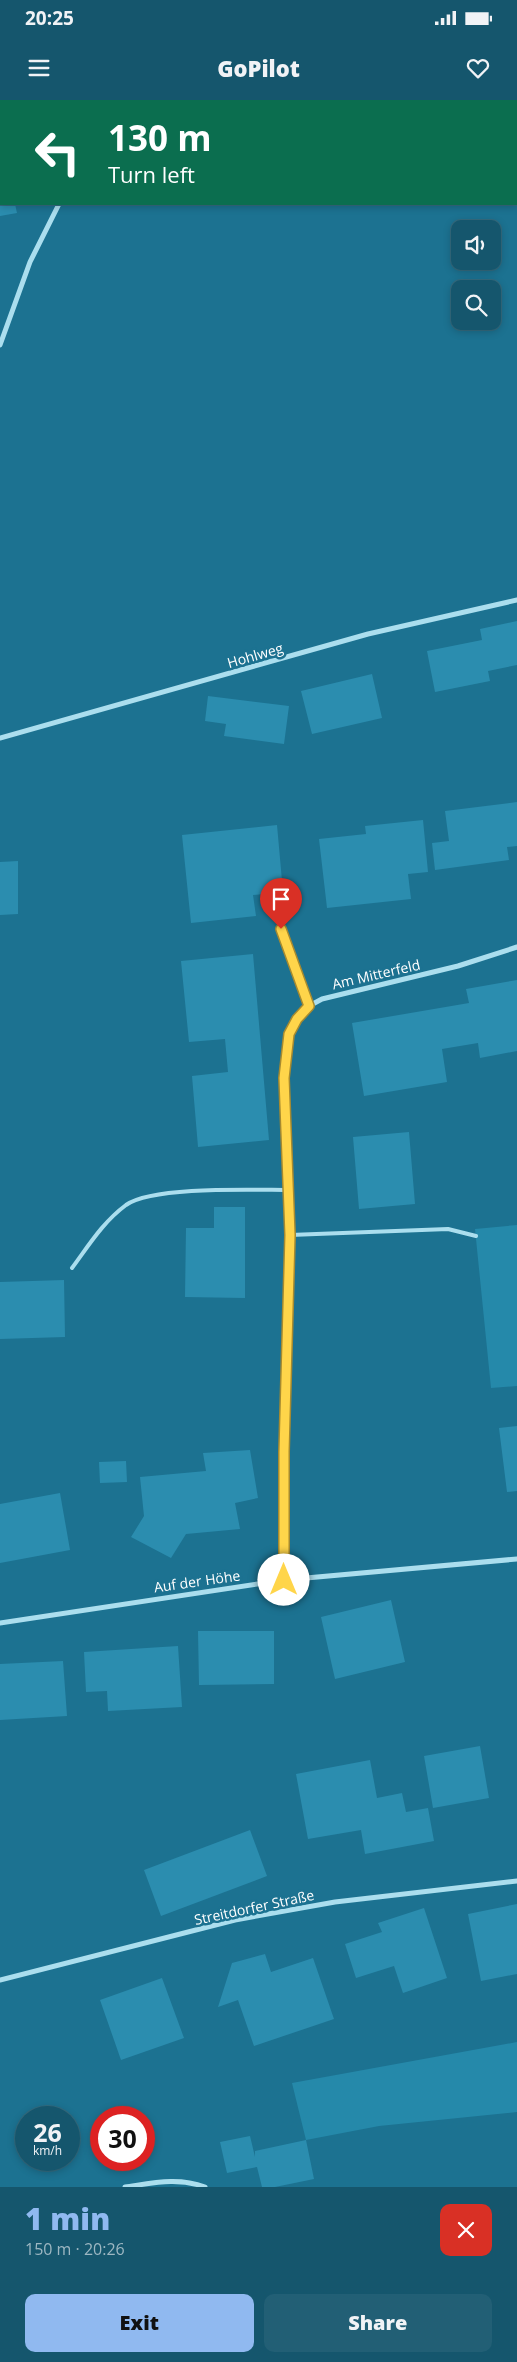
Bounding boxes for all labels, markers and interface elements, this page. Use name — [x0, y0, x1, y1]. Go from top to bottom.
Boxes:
text: 20:25 — [25, 5, 74, 31]
text: GoPilot — [217, 53, 300, 83]
icon: menu — [25, 54, 53, 82]
icon: heart — [464, 54, 492, 82]
text: 130 m — [108, 114, 212, 161]
icon: left — [25, 120, 90, 185]
text: Turn left — [108, 159, 195, 189]
map controls — [451, 220, 501, 330]
button: sound — [451, 220, 501, 270]
button: search — [451, 280, 501, 330]
street label: Hohlweg — [225, 638, 285, 672]
pin — [260, 878, 302, 929]
icon: arrive — [267, 885, 295, 913]
street label: Am Mitterfeld — [330, 955, 422, 993]
position arrow — [257, 1553, 309, 1605]
street label: Auf der Höhe — [153, 1566, 241, 1596]
street label: Streitdorfer Straße — [192, 1885, 316, 1929]
speed limit sign: 30 — [90, 2106, 155, 2171]
text: 26 — [33, 2115, 62, 2149]
text: km/h — [33, 2142, 62, 2159]
text: 1 min — [25, 2198, 110, 2239]
button: close — [440, 2204, 492, 2256]
text: 150 m · 20:26 — [25, 2238, 125, 2260]
button: Exit — [25, 2294, 254, 2352]
button: Share — [264, 2294, 492, 2352]

